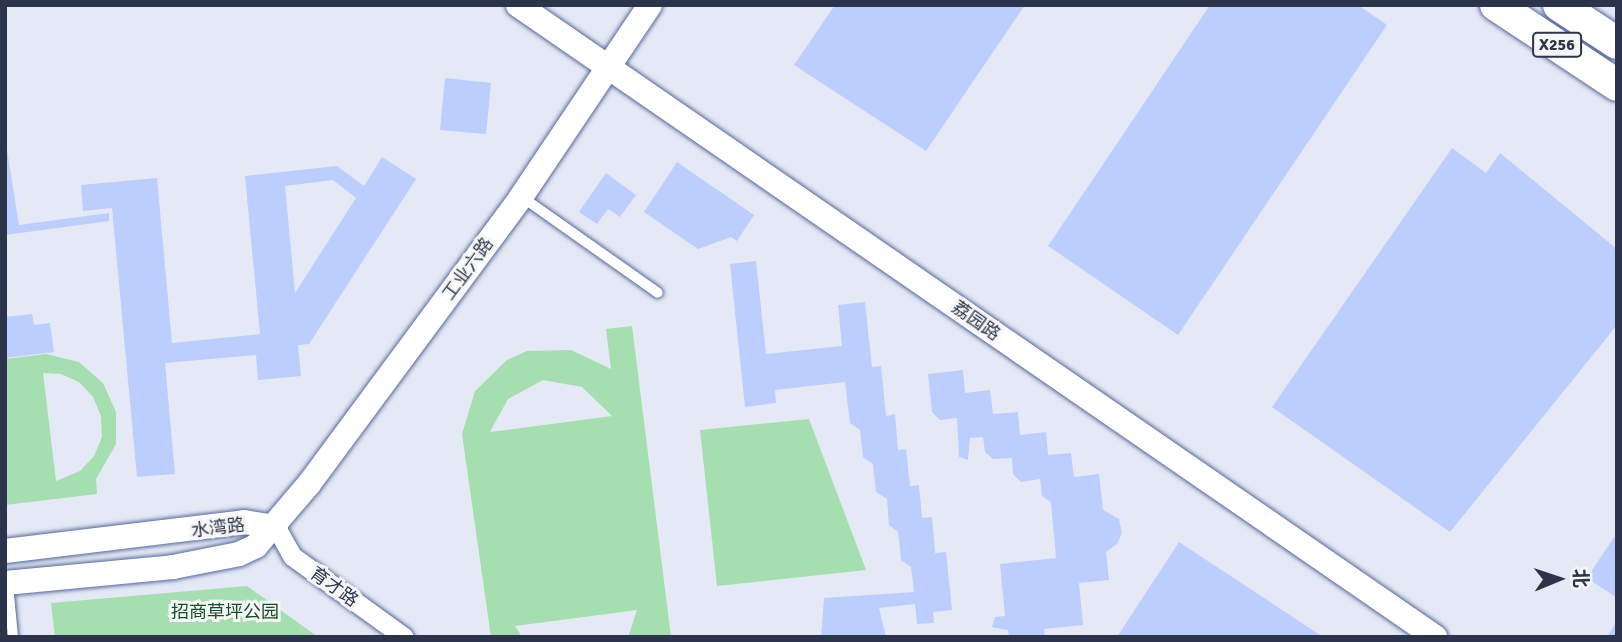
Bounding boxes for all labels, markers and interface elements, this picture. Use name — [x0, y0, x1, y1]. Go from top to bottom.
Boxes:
road number: X256 — [1531, 32, 1583, 58]
street label: 工业六路 — [438, 234, 498, 304]
street label: 荔园路 — [948, 297, 1004, 345]
street label: 水湾路 — [190, 514, 246, 542]
north arrow — [1524, 544, 1594, 614]
street label: 育才路 — [306, 562, 362, 612]
text: 北 — [1568, 568, 1592, 588]
park label: 招商草坪公园 — [171, 601, 279, 623]

